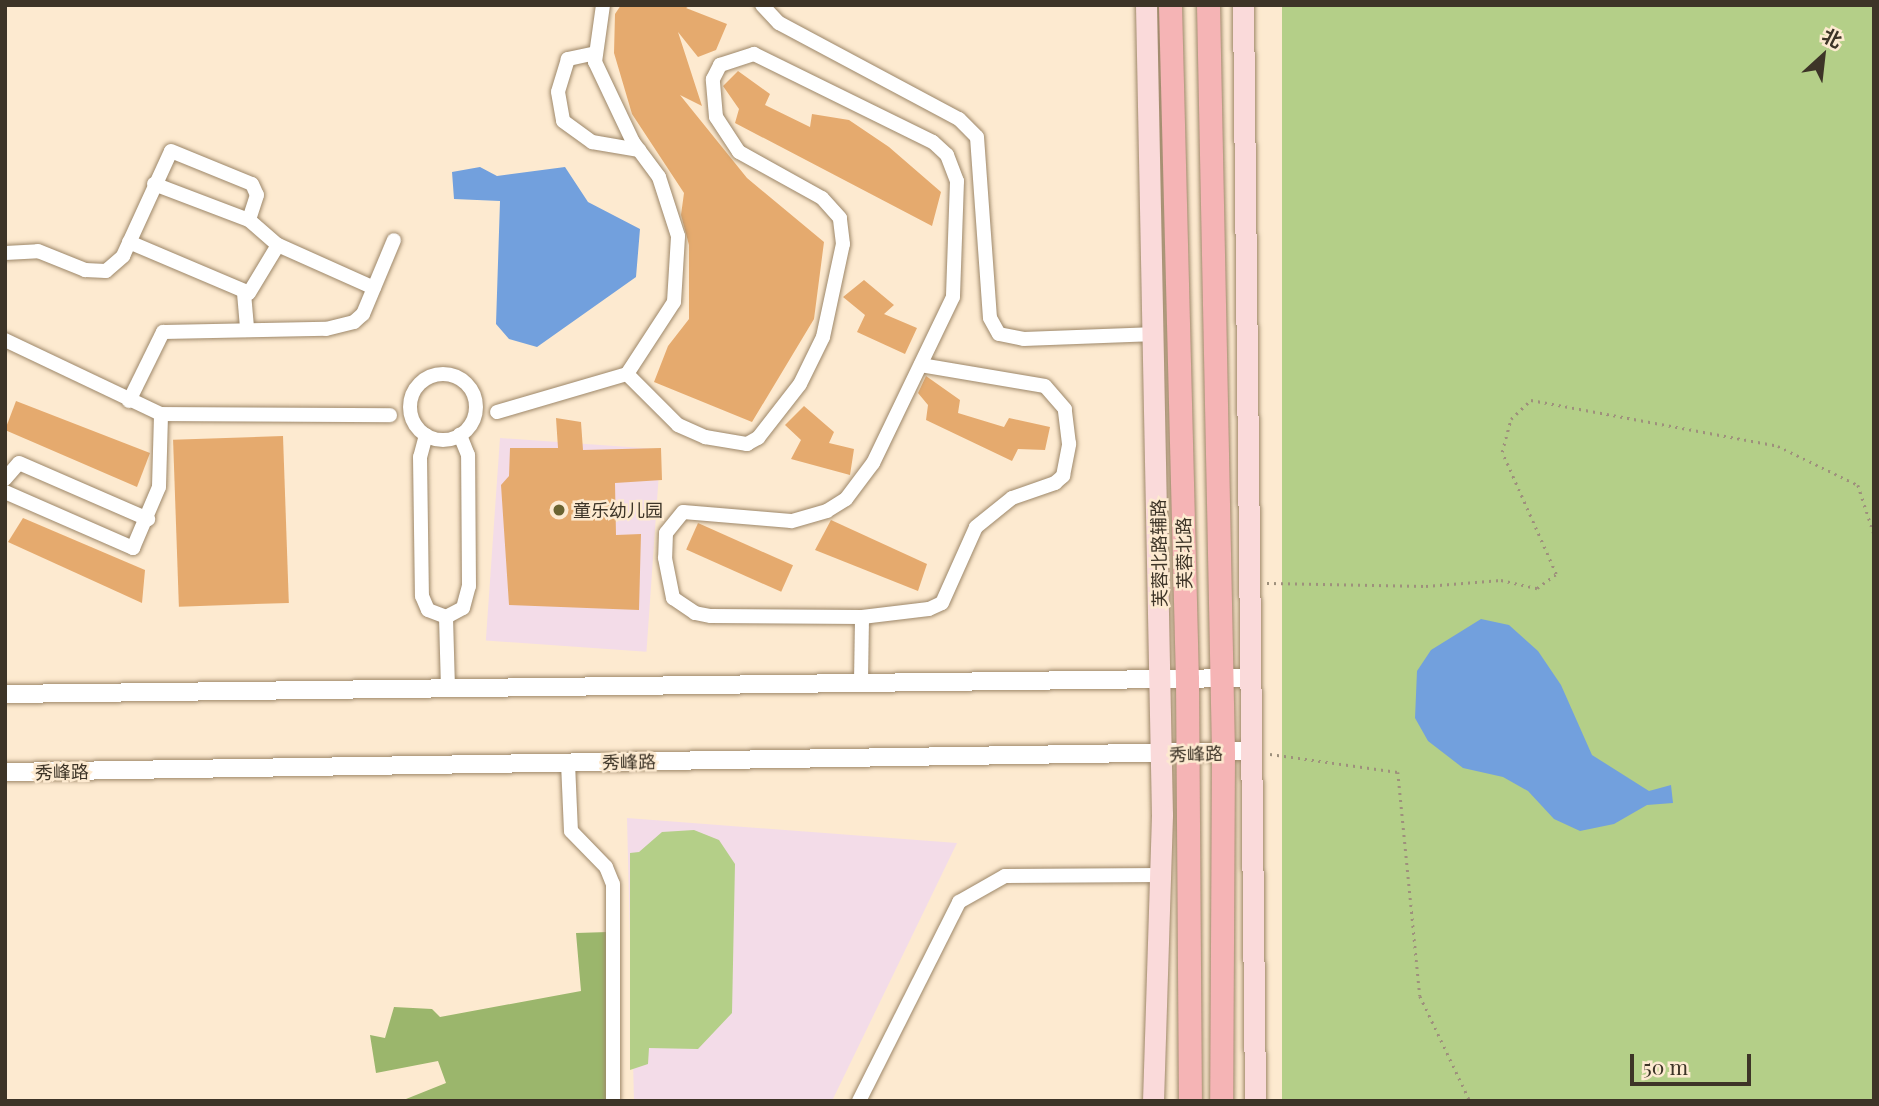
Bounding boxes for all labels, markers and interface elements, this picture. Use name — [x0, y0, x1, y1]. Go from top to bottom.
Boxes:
north arrow — [1788, 21, 1858, 91]
text: 北 — [1818, 21, 1847, 53]
place label: 童乐幼儿园 — [573, 499, 663, 521]
street label: 芙蓉北路辅路 — [1147, 499, 1171, 607]
marker: 童乐幼儿园 — [551, 502, 567, 518]
street label: 芙蓉北路 — [1173, 517, 1195, 589]
street label: 秀峰路 — [1169, 742, 1223, 766]
street label: 秀峰路 — [602, 751, 656, 773]
street label: 秀峰路 — [35, 761, 89, 783]
scale bar — [1634, 1040, 1755, 1084]
text: 50 m — [1643, 1052, 1688, 1080]

